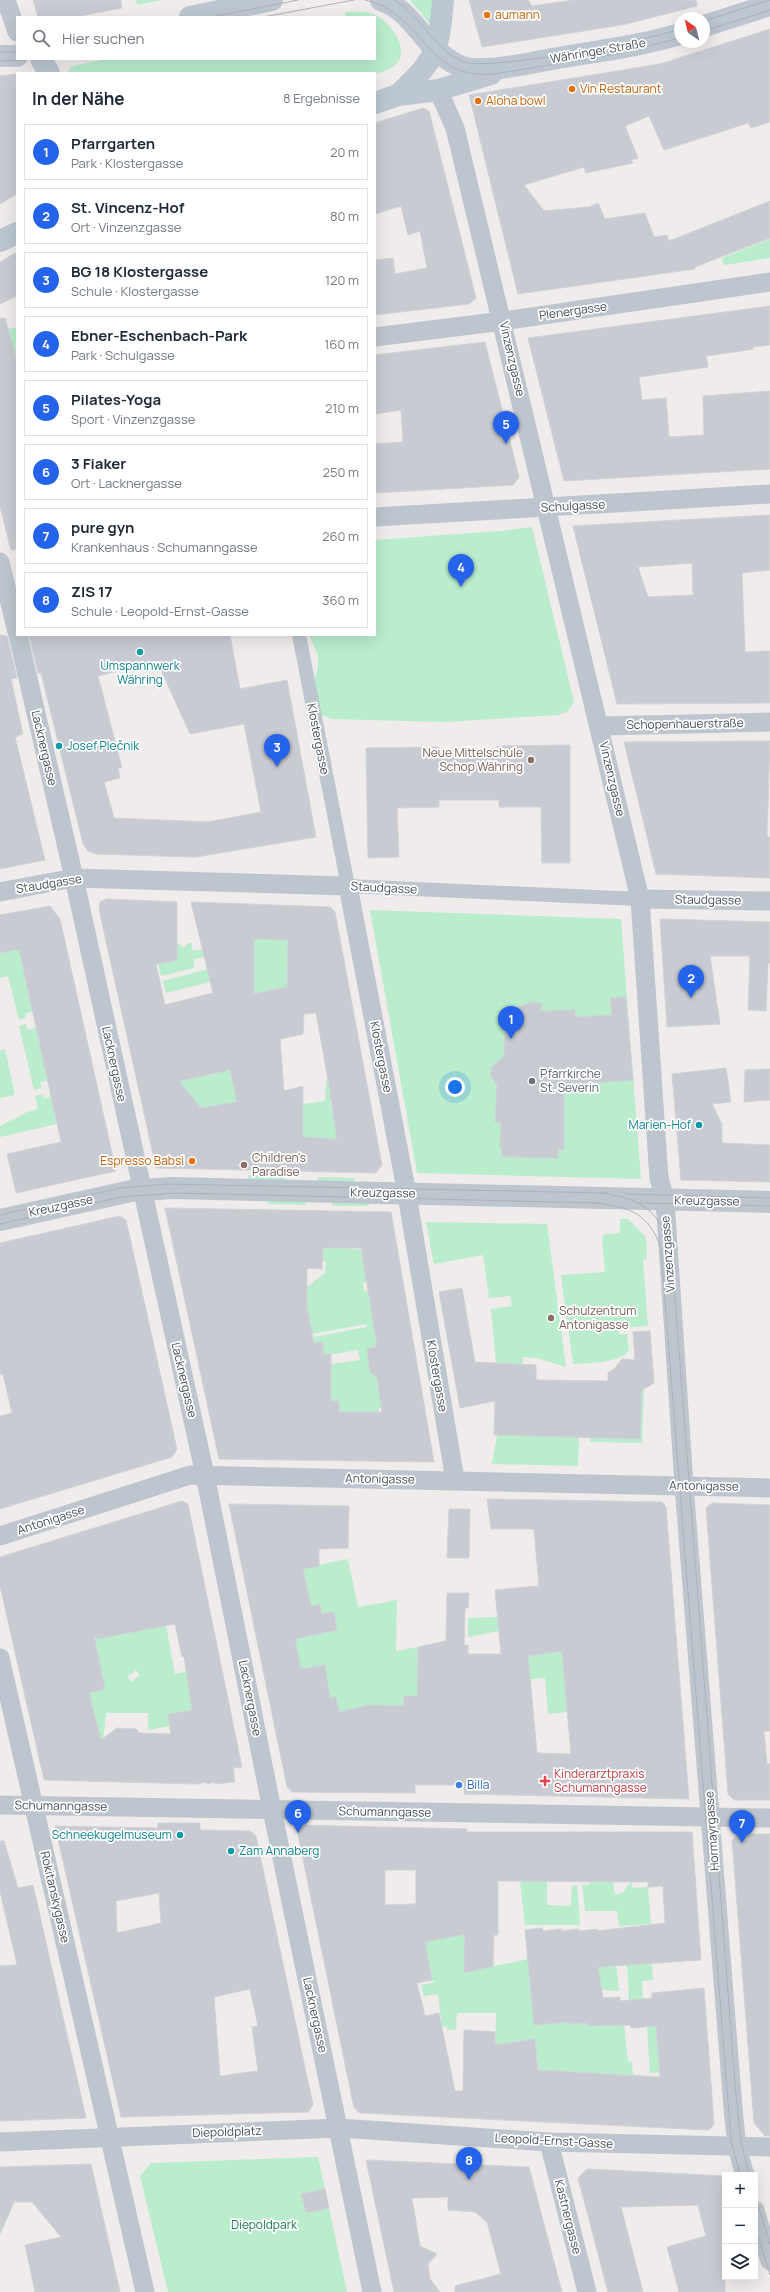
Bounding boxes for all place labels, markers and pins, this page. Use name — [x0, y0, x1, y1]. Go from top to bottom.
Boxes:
place label: aumann — [495, 6, 540, 23]
marker: aumann — [482, 10, 492, 20]
place label: Vin Restaurant — [580, 80, 662, 97]
marker: Vin Restaurant — [567, 84, 577, 94]
place label: Aloha bowl — [486, 92, 546, 109]
marker: Aloha bowl — [473, 96, 483, 106]
pin: 5 — [493, 411, 519, 444]
pin: 4 — [448, 554, 474, 587]
marker: Umspannwerk Währing — [135, 647, 145, 657]
place label: Umspannwerk Währing — [100, 657, 181, 688]
pin: 3 — [264, 734, 290, 767]
place label: Josef Plečnik — [67, 737, 140, 754]
marker: Josef Plečnik — [54, 741, 64, 751]
place label: Neue Mittelschule Schop Währing — [423, 744, 523, 775]
marker: Neue Mittelschule Schop Währing — [526, 755, 536, 765]
pin: 2 — [678, 965, 704, 998]
pin: 1 — [498, 1006, 524, 1039]
place label: Pfarrkirche St. Severin — [540, 1065, 601, 1096]
marker: Pfarrkirche St. Severin — [527, 1076, 537, 1086]
place label: Marien-Hof — [629, 1116, 692, 1133]
marker: Marien-Hof — [694, 1120, 704, 1130]
place label: Children's Paradise — [252, 1149, 306, 1180]
place label: Espresso Babsi — [100, 1152, 184, 1169]
marker: Espresso Babsi — [187, 1156, 197, 1166]
marker: Children's Paradise — [239, 1160, 249, 1170]
place label: Schulzentrum Antonigasse — [559, 1302, 636, 1333]
marker: Schulzentrum Antonigasse — [546, 1313, 556, 1323]
place label: Kinderarztpraxis Schumanngasse — [554, 1765, 647, 1796]
marker: Kinderarztpraxis Schumanngasse — [539, 1775, 551, 1787]
place label: Billa — [467, 1776, 489, 1793]
marker: Billa — [454, 1780, 464, 1790]
pin: 6 — [285, 1800, 311, 1833]
pin: 7 — [729, 1810, 755, 1843]
place label: Schneekugelmuseum — [52, 1826, 172, 1843]
marker: Schneekugelmuseum — [175, 1830, 185, 1840]
place label: Zam Annaberg — [239, 1842, 319, 1859]
marker: Zam Annaberg — [226, 1846, 236, 1856]
pin: 8 — [456, 2147, 482, 2180]

